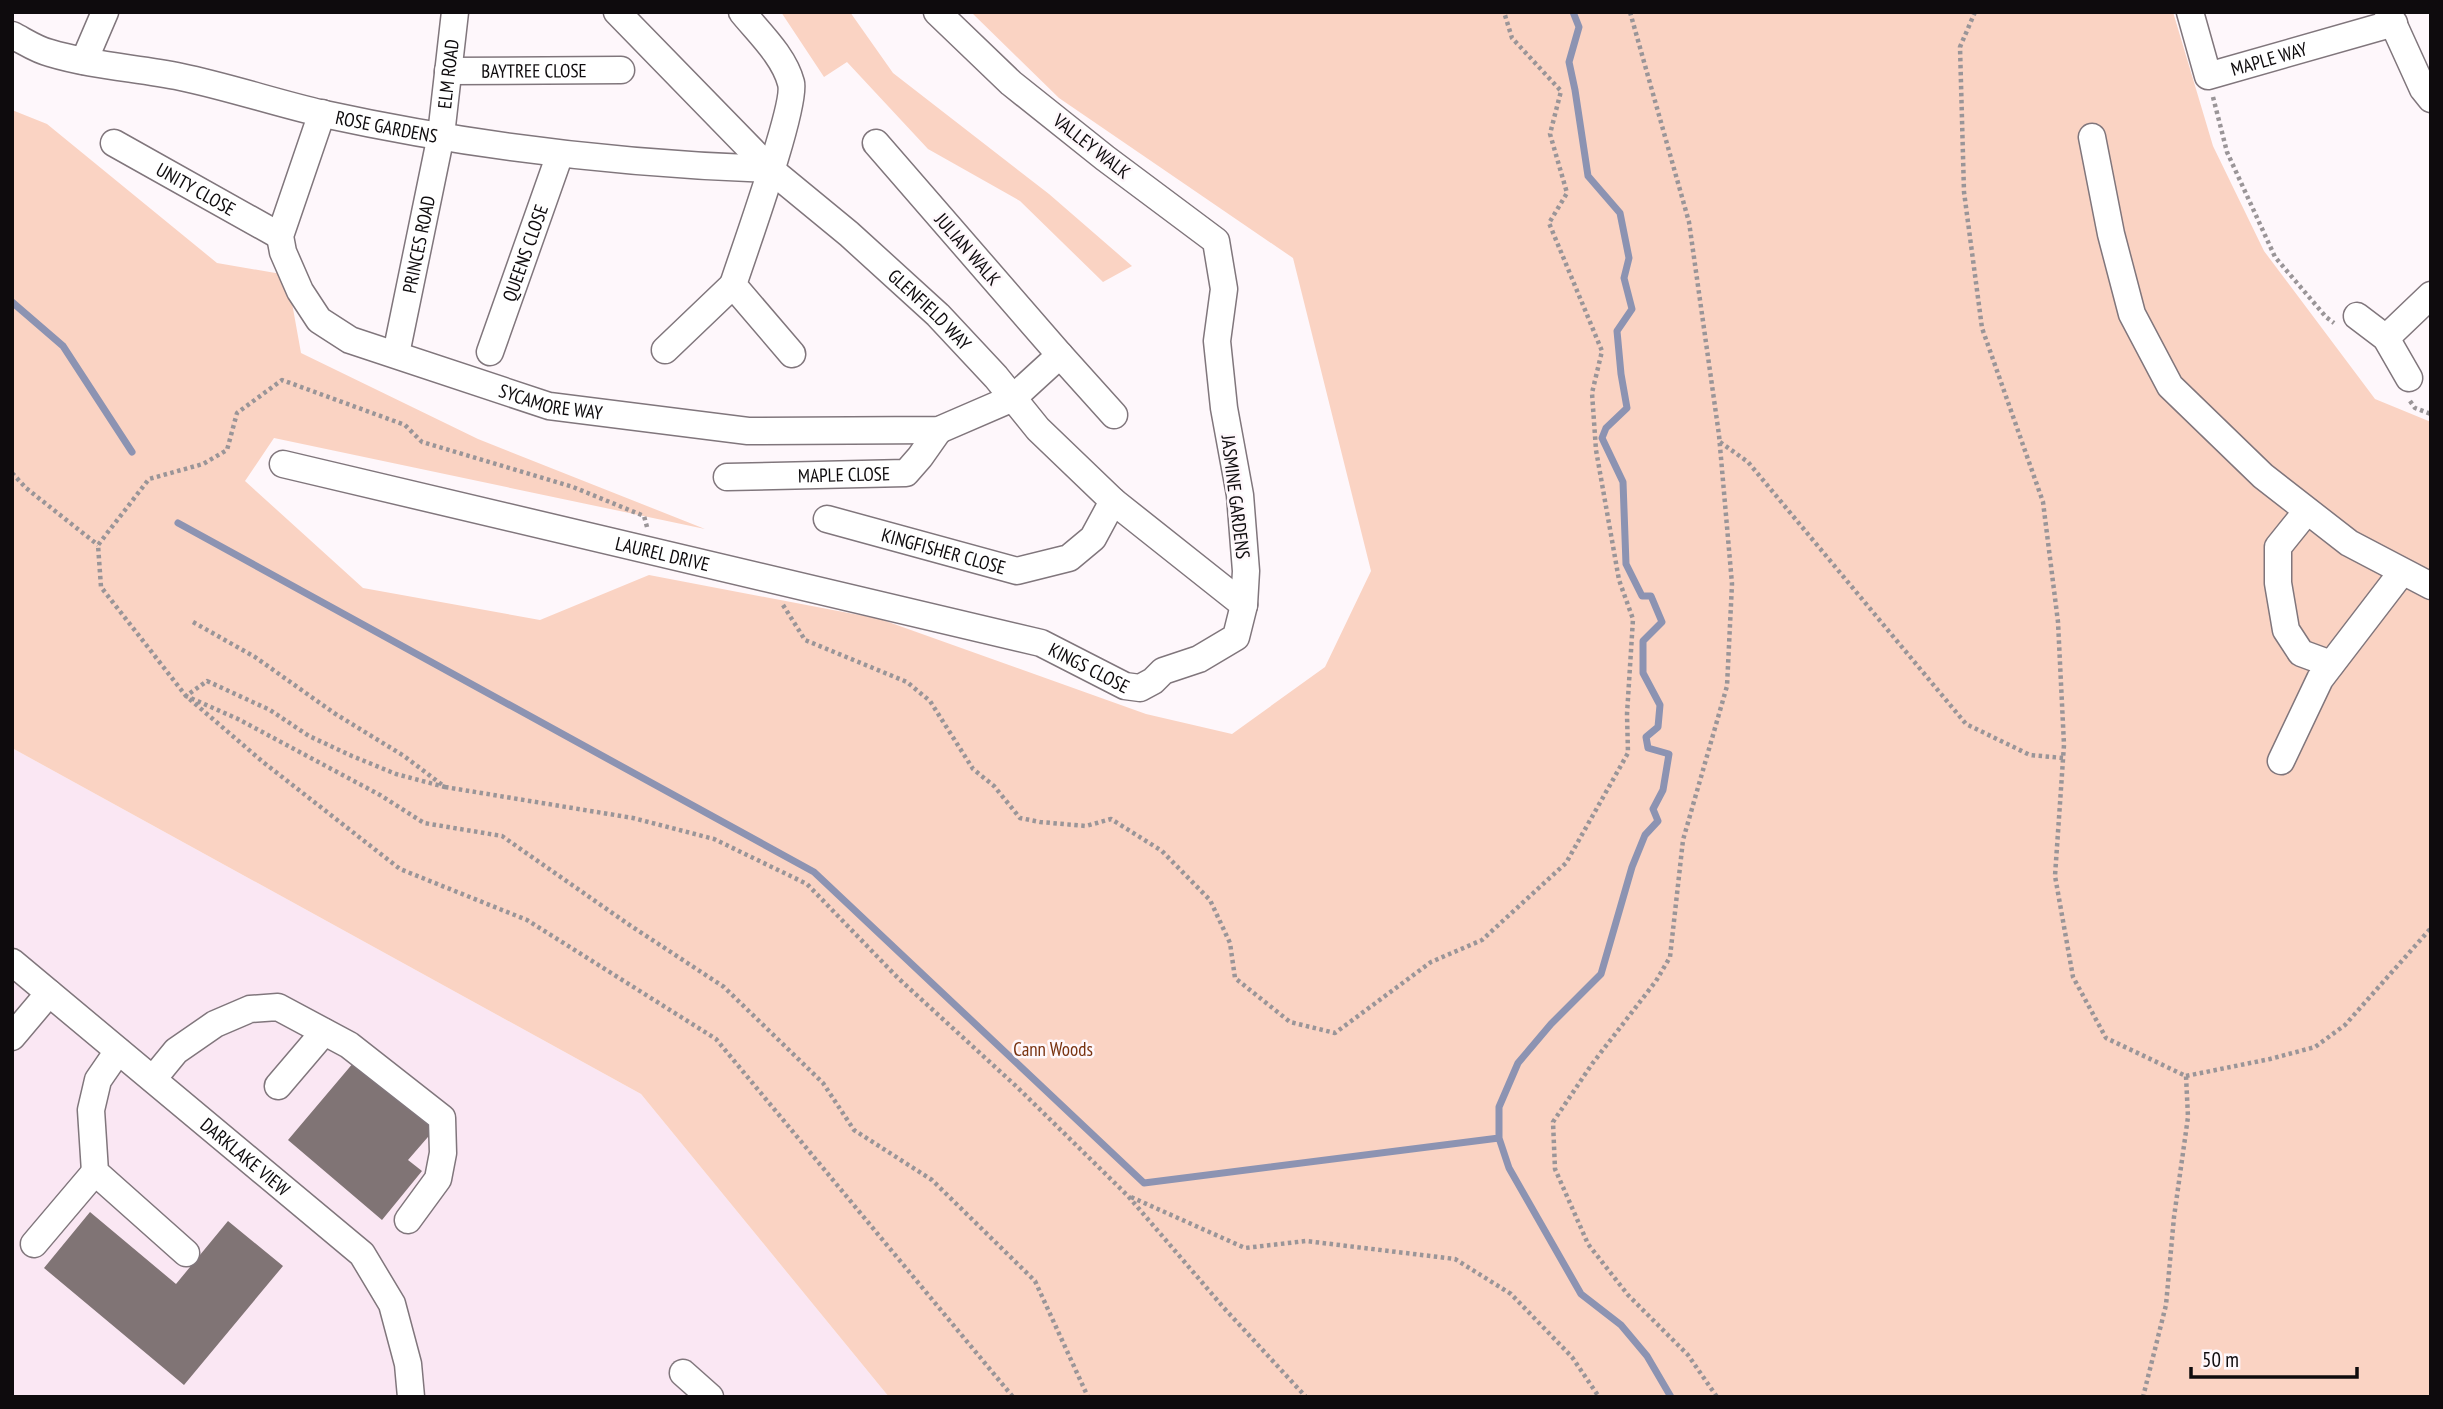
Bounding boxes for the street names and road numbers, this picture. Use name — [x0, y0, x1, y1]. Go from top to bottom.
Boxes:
street label: MAPLE WAY — [2228, 36, 2310, 81]
street label: ELM ROAD — [432, 38, 464, 110]
street label: BAYTREE CLOSE — [481, 58, 587, 83]
street label: ROSE GARDENS — [333, 105, 439, 148]
street label: VALLEY WALK — [1048, 108, 1135, 184]
street label: UNITY CLOSE — [152, 157, 240, 221]
street label: PRINCES ROAD — [397, 193, 440, 295]
street label: QUEENS CLOSE — [497, 201, 553, 305]
street label: JULIAN WALK — [929, 207, 1006, 290]
street label: GLENFIELD WAY — [883, 264, 977, 355]
street label: SYCAMORE WAY — [496, 378, 604, 425]
street label: JASMINE GARDENS — [1216, 433, 1256, 560]
street label: MAPLE CLOSE — [798, 461, 890, 487]
street label: KINGFISHER CLOSE — [879, 523, 1008, 579]
street label: LAUREL DRIVE — [613, 531, 712, 576]
street label: KINGS CLOSE — [1045, 637, 1134, 698]
street label: DARKLAKE VIEW — [196, 1112, 295, 1201]

